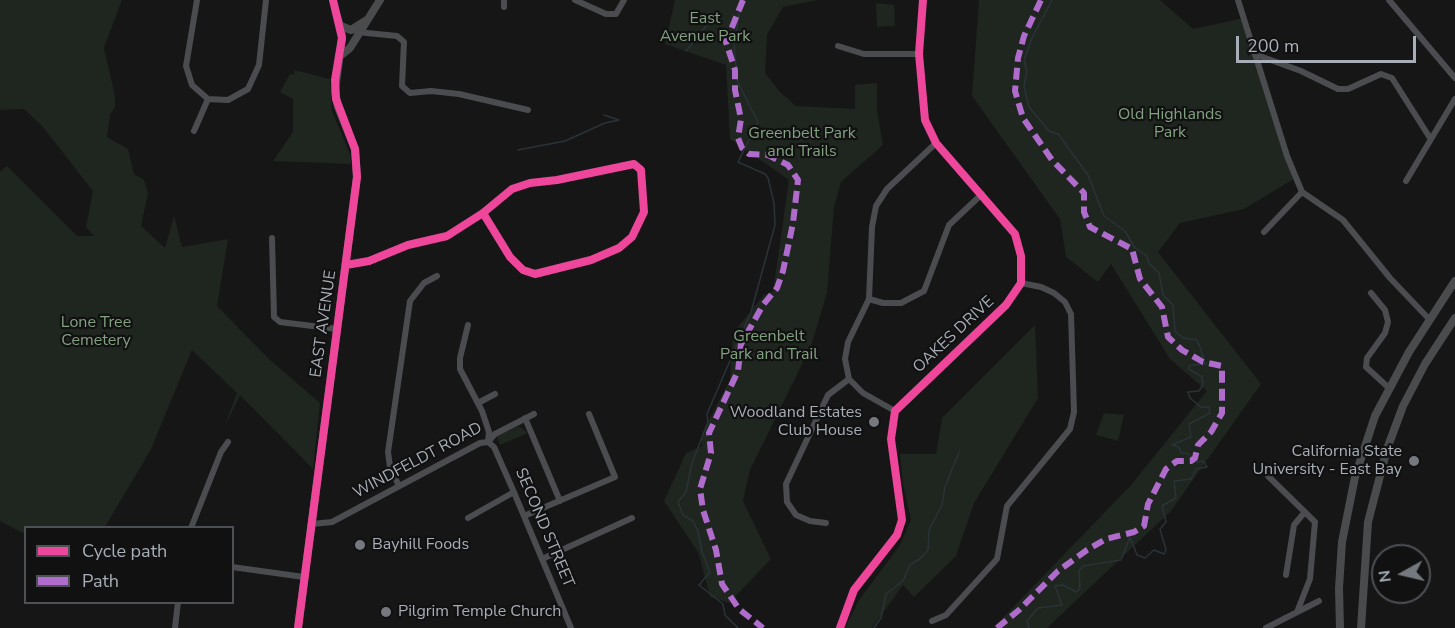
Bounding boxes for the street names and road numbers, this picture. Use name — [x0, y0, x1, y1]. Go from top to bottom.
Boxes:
street label: EAST AVENUE — [307, 269, 341, 379]
street label: OAKES DRIVE — [909, 293, 999, 377]
street label: WINDFELDT ROAD — [350, 419, 486, 503]
street label: SECOND STREET — [510, 465, 578, 591]

